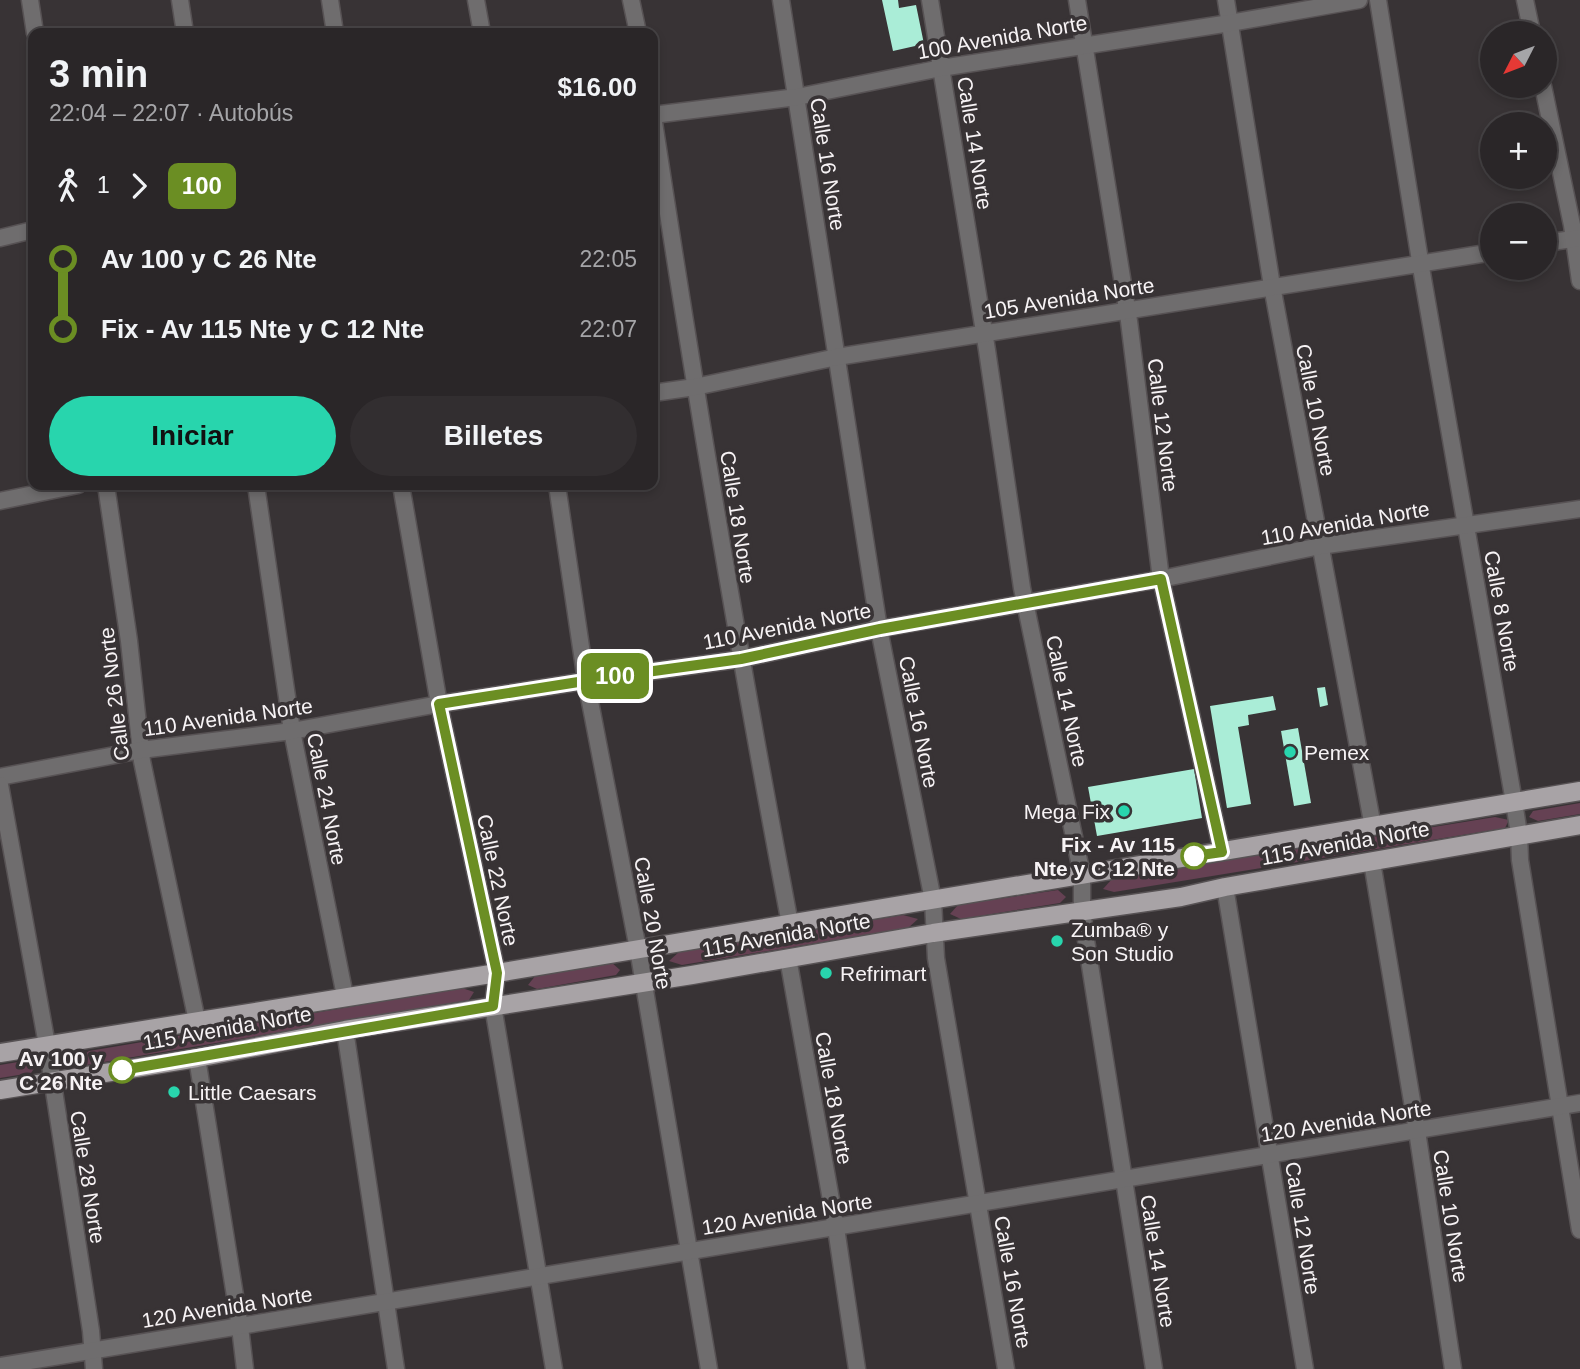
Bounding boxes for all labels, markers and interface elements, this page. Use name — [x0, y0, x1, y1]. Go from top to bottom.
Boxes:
street label: 100 Avenida Norte — [915, 11, 1089, 63]
north arrow — [1480, 21, 1558, 98]
map controls — [1480, 21, 1557, 280]
text: 3 min — [49, 53, 148, 95]
text: $16.00 — [557, 72, 637, 102]
street label: Calle 14 Norte — [953, 75, 997, 211]
street label: Calle 16 Norte — [806, 96, 850, 232]
text: 22:04 – 22:07 · Autobús — [49, 100, 293, 126]
button: + — [1480, 112, 1557, 189]
icon: walk — [49, 167, 87, 205]
icon: forward — [120, 167, 158, 205]
text: 1 — [97, 172, 110, 198]
text: 100 — [182, 172, 222, 199]
button: − — [1480, 203, 1557, 280]
text: Av 100 y C 26 Nte — [101, 244, 317, 274]
text: 22:05 — [579, 246, 637, 272]
street label: 105 Avenida Norte — [982, 273, 1156, 323]
text: Fix - Av 115 Nte y C 12 Nte — [101, 314, 424, 344]
text: 22:07 — [579, 316, 637, 342]
street label: Calle 10 Norte — [1292, 342, 1340, 478]
street label: Calle 12 Norte — [1143, 357, 1183, 493]
button: Iniciar — [49, 396, 336, 476]
button: Billetes — [350, 396, 637, 476]
street label: Calle 18 Norte — [716, 449, 760, 585]
street label: 110 Avenida Norte — [1259, 497, 1431, 549]
street label: Calle 8 Norte — [1480, 549, 1524, 673]
street label: 110 Avenida Norte — [701, 598, 873, 654]
street label: Calle 26 Norte — [94, 626, 134, 762]
street label: Calle 14 Norte — [1042, 633, 1092, 769]
line badge: 100 — [575, 653, 655, 699]
street label: Calle 16 Norte — [895, 654, 943, 790]
text: 100 — [595, 662, 635, 689]
street label: 110 Avenida Norte — [142, 694, 314, 740]
street label: Calle 24 Norte — [303, 731, 351, 867]
place label: Pemex — [1304, 741, 1370, 764]
marker: Pemex — [1282, 744, 1298, 760]
place label: Mega Fix — [1024, 800, 1110, 823]
marker: Mega Fix — [1116, 803, 1132, 819]
street label: Calle 22 Norte — [473, 812, 523, 948]
street label: 115 Avenida Norte — [1259, 817, 1431, 869]
place label: Fix - Av 115 Nte y C 12 Nte — [1034, 833, 1175, 880]
marker: Fix - Av 115 Nte y C 12 Nte — [1181, 843, 1207, 869]
street label: Calle 20 Norte — [630, 855, 676, 991]
street label: 115 Avenida Norte — [700, 909, 872, 961]
place label: Zumba® y Son Studio — [1071, 918, 1174, 965]
marker: Zumba® y Son Studio — [1049, 933, 1065, 949]
place label: Refrimart — [840, 962, 927, 985]
marker: Refrimart — [818, 965, 834, 981]
street label: 115 Avenida Norte — [141, 1002, 313, 1054]
street label: Calle 18 Norte — [811, 1030, 857, 1166]
place label: Av 100 y C 26 Nte — [19, 1047, 103, 1094]
marker: Av 100 y C 26 Nte — [109, 1057, 135, 1083]
place label: Little Caesars — [188, 1081, 316, 1104]
marker: Little Caesars — [166, 1084, 182, 1100]
street label: 120 Avenida Norte — [1259, 1096, 1433, 1146]
street label: Calle 28 Norte — [66, 1109, 110, 1245]
street label: Calle 10 Norte — [1429, 1148, 1473, 1284]
street label: Calle 12 Norte — [1281, 1160, 1325, 1296]
street label: 120 Avenida Norte — [700, 1189, 874, 1239]
street label: Calle 14 Norte — [1136, 1193, 1180, 1329]
street label: Calle 16 Norte — [990, 1214, 1036, 1350]
street label: 120 Avenida Norte — [140, 1282, 314, 1332]

